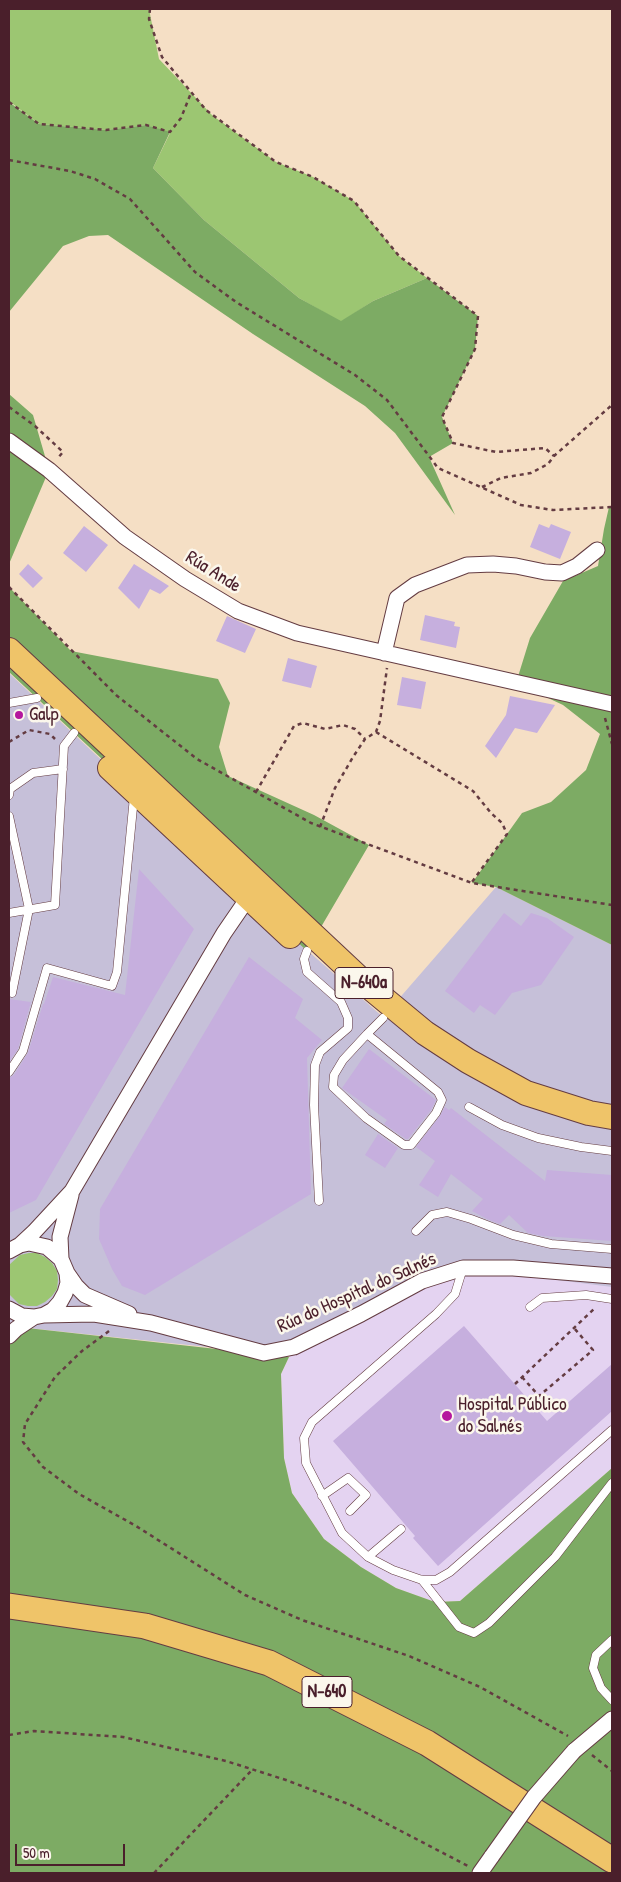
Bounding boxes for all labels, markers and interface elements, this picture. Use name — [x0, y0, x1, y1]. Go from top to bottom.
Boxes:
street label: Rúa Ande — [181, 546, 245, 598]
place label: Galp — [29, 704, 59, 726]
marker: Galp — [13, 709, 25, 721]
road number: N-640a — [335, 968, 393, 998]
street label: Rúa do Hospital do Salnés — [274, 1248, 440, 1338]
place label: Hospital Público do Salnés — [458, 1394, 567, 1438]
marker: Hospital Público do Salnés — [440, 1409, 454, 1423]
road number: N-640 — [302, 1676, 352, 1708]
scale bar — [18, 1834, 128, 1866]
text: 50 m — [23, 1842, 50, 1863]

